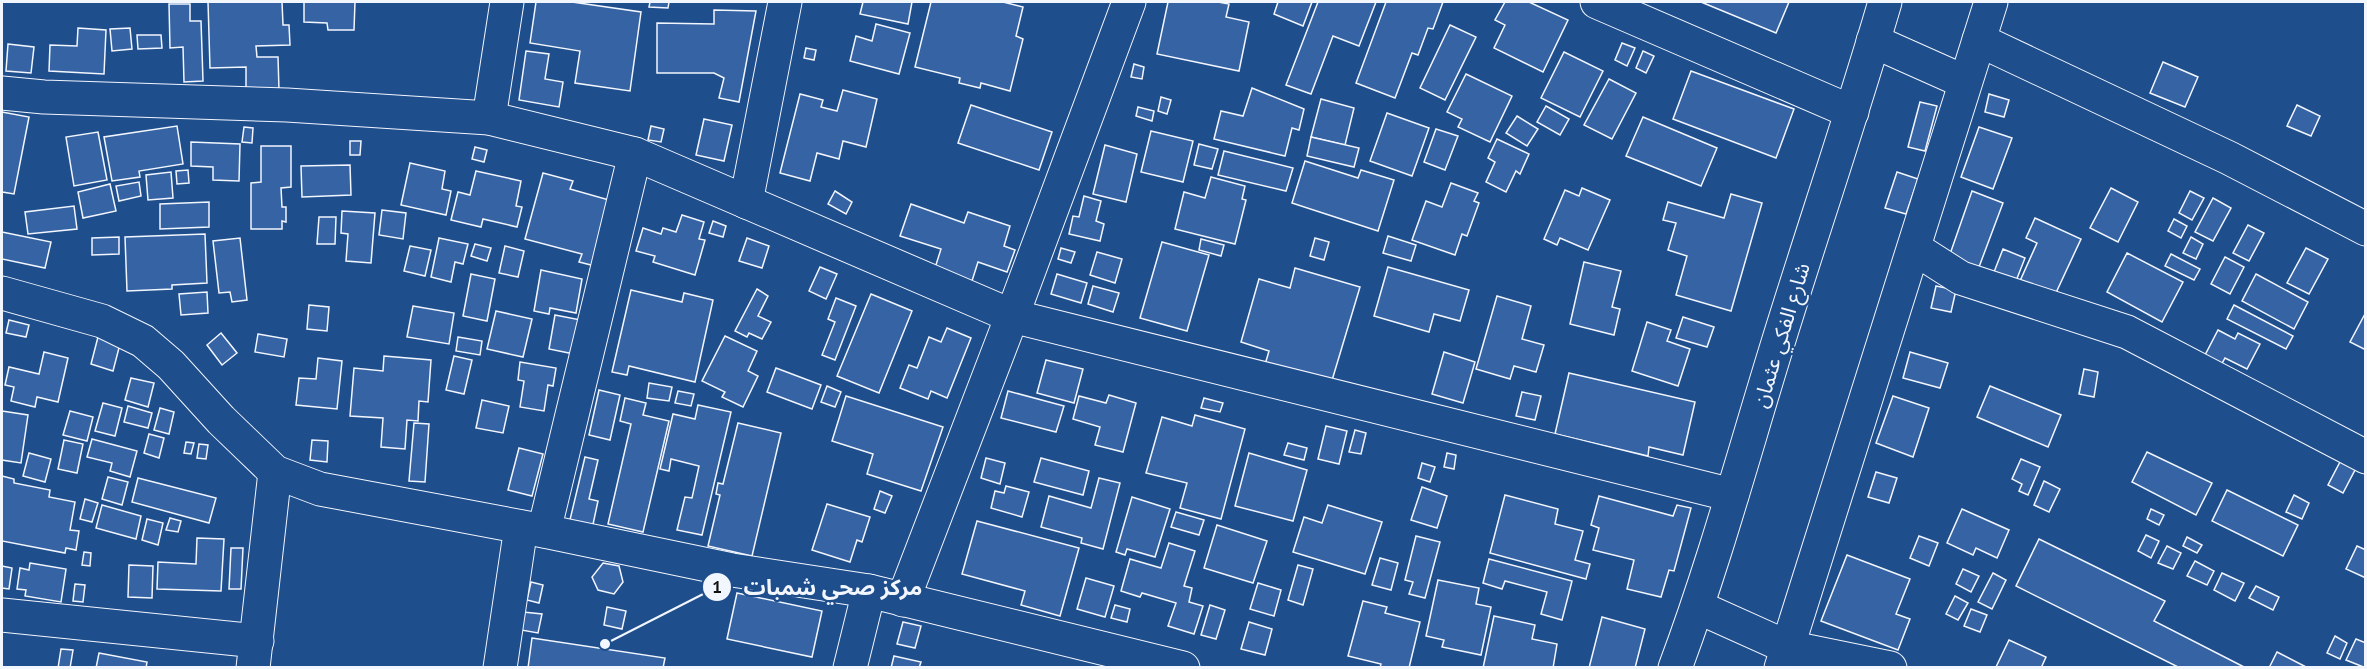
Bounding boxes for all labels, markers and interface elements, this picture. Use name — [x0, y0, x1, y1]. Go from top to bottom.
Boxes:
street label: شارع الفكي عثمان — [1746, 259, 1819, 412]
callout: مركز صحي شمبات — [702, 567, 935, 607]
text: مركز صحي شمبات — [744, 573, 922, 605]
text: 1 — [712, 575, 722, 598]

